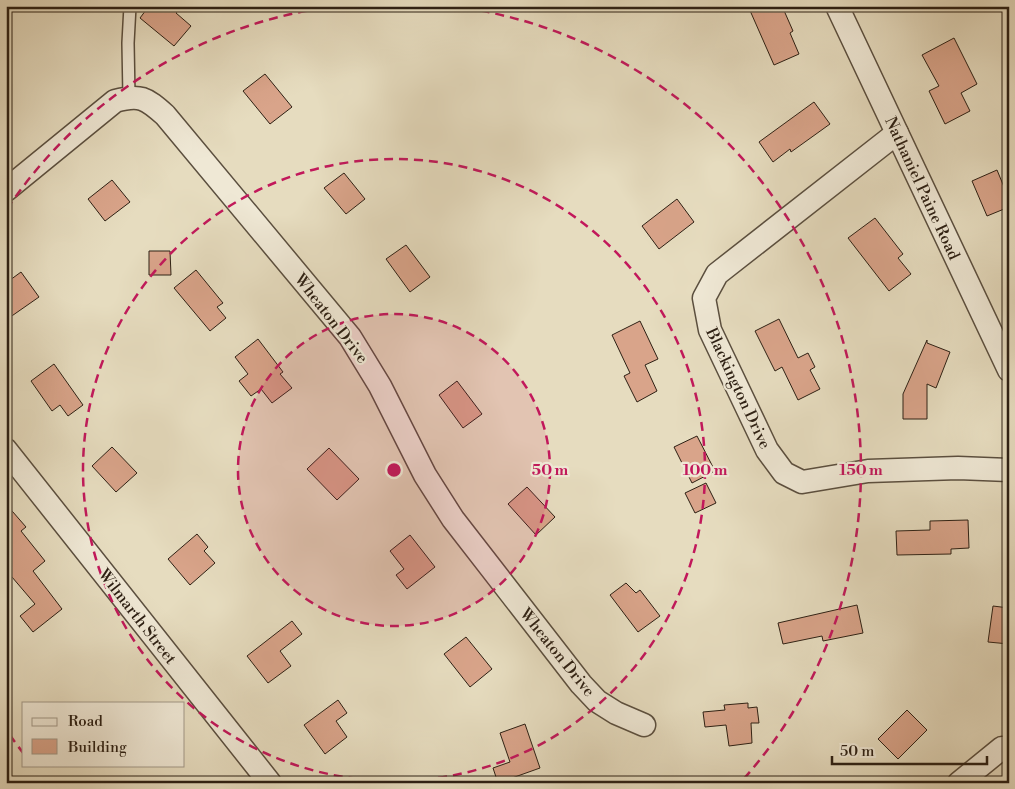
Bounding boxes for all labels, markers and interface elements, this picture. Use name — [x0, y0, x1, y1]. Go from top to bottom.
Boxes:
street label: Nathaniel Paine Road — [880, 114, 964, 263]
street label: Wheaton Drive — [289, 269, 372, 367]
street label: Blackington Drive — [701, 324, 775, 452]
centre of rings — [385, 461, 403, 479]
text: 50 m — [532, 461, 568, 480]
text: 100 m — [683, 461, 728, 480]
text: 150 m — [839, 461, 883, 480]
street label: Wilmarth Street — [93, 564, 181, 669]
street label: Wheaton Drive — [515, 603, 599, 701]
legend — [22, 702, 185, 766]
text: Road — [68, 712, 103, 731]
scale bar — [832, 734, 988, 766]
text: Building — [67, 738, 127, 757]
text: 50 m — [840, 742, 874, 761]

